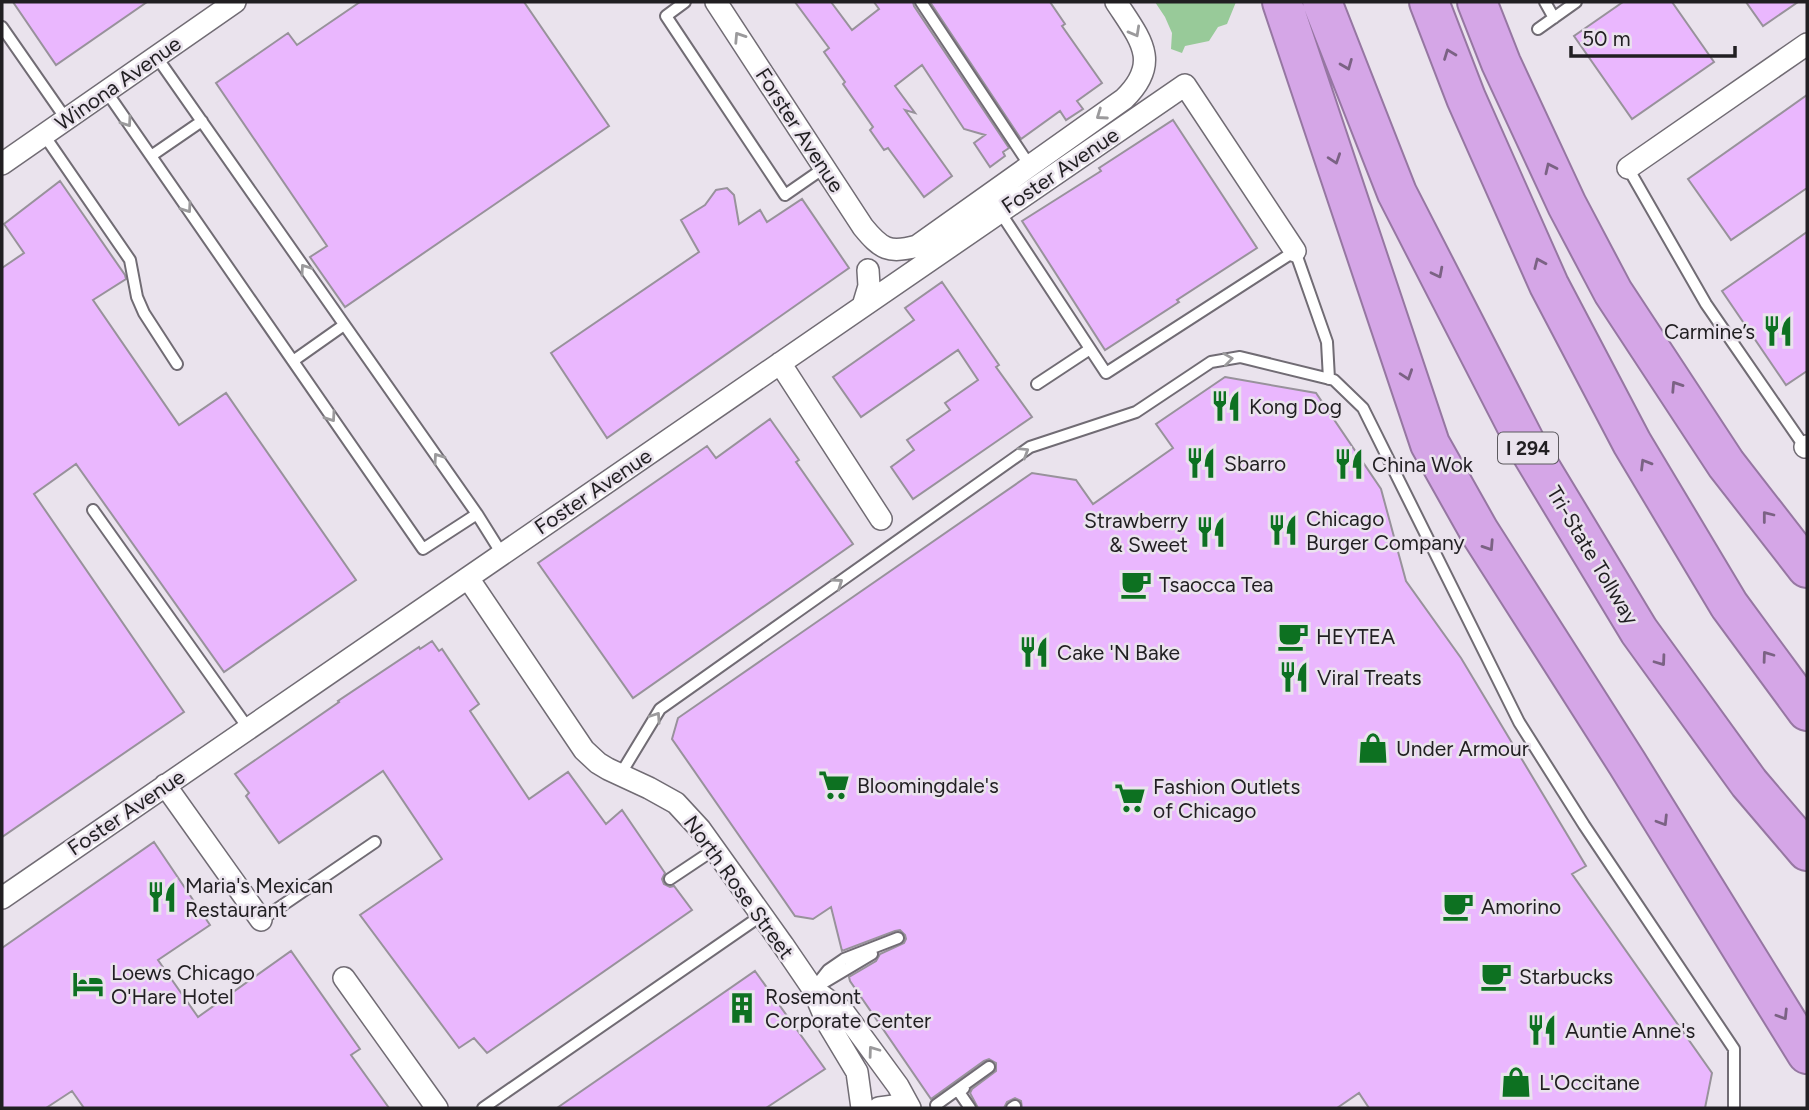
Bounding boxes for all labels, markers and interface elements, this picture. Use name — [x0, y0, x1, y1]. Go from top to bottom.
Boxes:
scale bar — [1571, 14, 1736, 58]
one-way arrow — [1127, 25, 1140, 37]
text: 50 m — [1582, 26, 1631, 51]
street label: Winona Avenue — [50, 30, 186, 136]
one-way arrow — [735, 32, 748, 45]
one-way arrow — [1444, 49, 1458, 61]
one-way arrow — [1338, 59, 1352, 71]
street label: Forster Avenue — [751, 63, 849, 197]
one-way arrow — [1096, 107, 1109, 119]
one-way arrow — [119, 114, 131, 127]
street label: Foster Avenue — [997, 122, 1123, 218]
one-way arrow — [1327, 153, 1341, 165]
one-way arrow — [1544, 163, 1558, 175]
one-way arrow — [179, 200, 191, 213]
one-way arrow — [1533, 258, 1547, 270]
one-way arrow — [301, 264, 313, 277]
one-way arrow — [1430, 266, 1444, 278]
restaurant icon: Carmine’s — [1761, 314, 1795, 348]
place label: Carmine’s — [1664, 319, 1755, 344]
one-way arrow — [1223, 352, 1234, 367]
one-way arrow — [1399, 368, 1413, 381]
one-way arrow — [1672, 381, 1684, 394]
restaurant icon: Kong Dog — [1209, 389, 1243, 423]
place label: Kong Dog — [1249, 394, 1342, 419]
one-way arrow — [323, 409, 336, 422]
road number: I 294 — [1498, 432, 1558, 463]
street label: Foster Avenue — [530, 443, 656, 539]
restaurant icon: Sbarro — [1184, 446, 1218, 480]
one-way arrow — [1016, 447, 1029, 460]
restaurant icon: China Wok — [1332, 447, 1366, 481]
place label: Sbarro — [1224, 451, 1286, 476]
place label: China Wok — [1372, 452, 1474, 477]
one-way arrow — [434, 453, 446, 466]
one-way arrow — [1640, 459, 1653, 472]
street label: Tri-State Tollway — [1542, 481, 1644, 629]
place label: Chicago Burger Company — [1306, 506, 1465, 555]
place label: Strawberry & Sweet — [1084, 508, 1188, 557]
one-way arrow — [1762, 512, 1775, 524]
restaurant icon: Chicago Burger Company — [1266, 513, 1300, 547]
restaurant icon: Strawberry & Sweet — [1194, 515, 1228, 549]
one-way arrow — [1480, 538, 1493, 551]
cafe icon: Tsaocca Tea — [1119, 567, 1153, 601]
place label: Tsaocca Tea — [1159, 572, 1273, 597]
one-way arrow — [830, 579, 843, 591]
cafe icon: HEYTEA — [1276, 619, 1310, 653]
place label: HEYTEA — [1316, 624, 1395, 649]
restaurant icon: Cake 'N Bake — [1017, 635, 1051, 669]
place label: Cake 'N Bake — [1057, 640, 1180, 665]
one-way arrow — [1762, 651, 1775, 664]
one-way arrow — [1653, 653, 1665, 666]
restaurant icon: Viral Treats — [1277, 660, 1311, 694]
place label: Viral Treats — [1317, 665, 1422, 690]
one-way arrow — [647, 712, 660, 725]
shop icon: Under Armour — [1356, 731, 1390, 765]
place label: Under Armour — [1396, 736, 1529, 761]
street label: Foster Avenue — [63, 764, 189, 860]
supermarket icon: Bloomingdale's — [817, 768, 851, 802]
place label: Bloomingdale's — [857, 773, 999, 798]
place label: Fashion Outlets of Chicago — [1153, 774, 1300, 823]
supermarket icon: Fashion Outlets of Chicago — [1113, 781, 1147, 815]
street label: North Rose Street — [679, 811, 799, 964]
one-way arrow — [1655, 814, 1668, 827]
place label: Maria's Mexican Restaurant — [185, 873, 333, 922]
restaurant icon: Maria's Mexican Restaurant — [145, 880, 179, 914]
cafe icon: Amorino — [1441, 889, 1475, 923]
place label: Amorino — [1481, 894, 1561, 919]
cafe icon: Starbucks — [1479, 959, 1513, 993]
place label: Loews Chicago O'Hare Hotel — [111, 960, 255, 1009]
place label: Starbucks — [1519, 964, 1613, 989]
hotel icon: Loews Chicago O'Hare Hotel — [71, 967, 105, 1001]
place label: Rosemont Corporate Center — [765, 984, 931, 1033]
building icon: Rosemont Corporate Center — [725, 991, 759, 1025]
one-way arrow — [1775, 1007, 1788, 1020]
restaurant icon: Auntie Anne's — [1525, 1013, 1559, 1047]
place label: Auntie Anne's — [1565, 1018, 1695, 1043]
one-way arrow — [868, 1046, 881, 1059]
shop icon: L'Occitane — [1499, 1065, 1533, 1099]
place label: L'Occitane — [1539, 1070, 1640, 1095]

